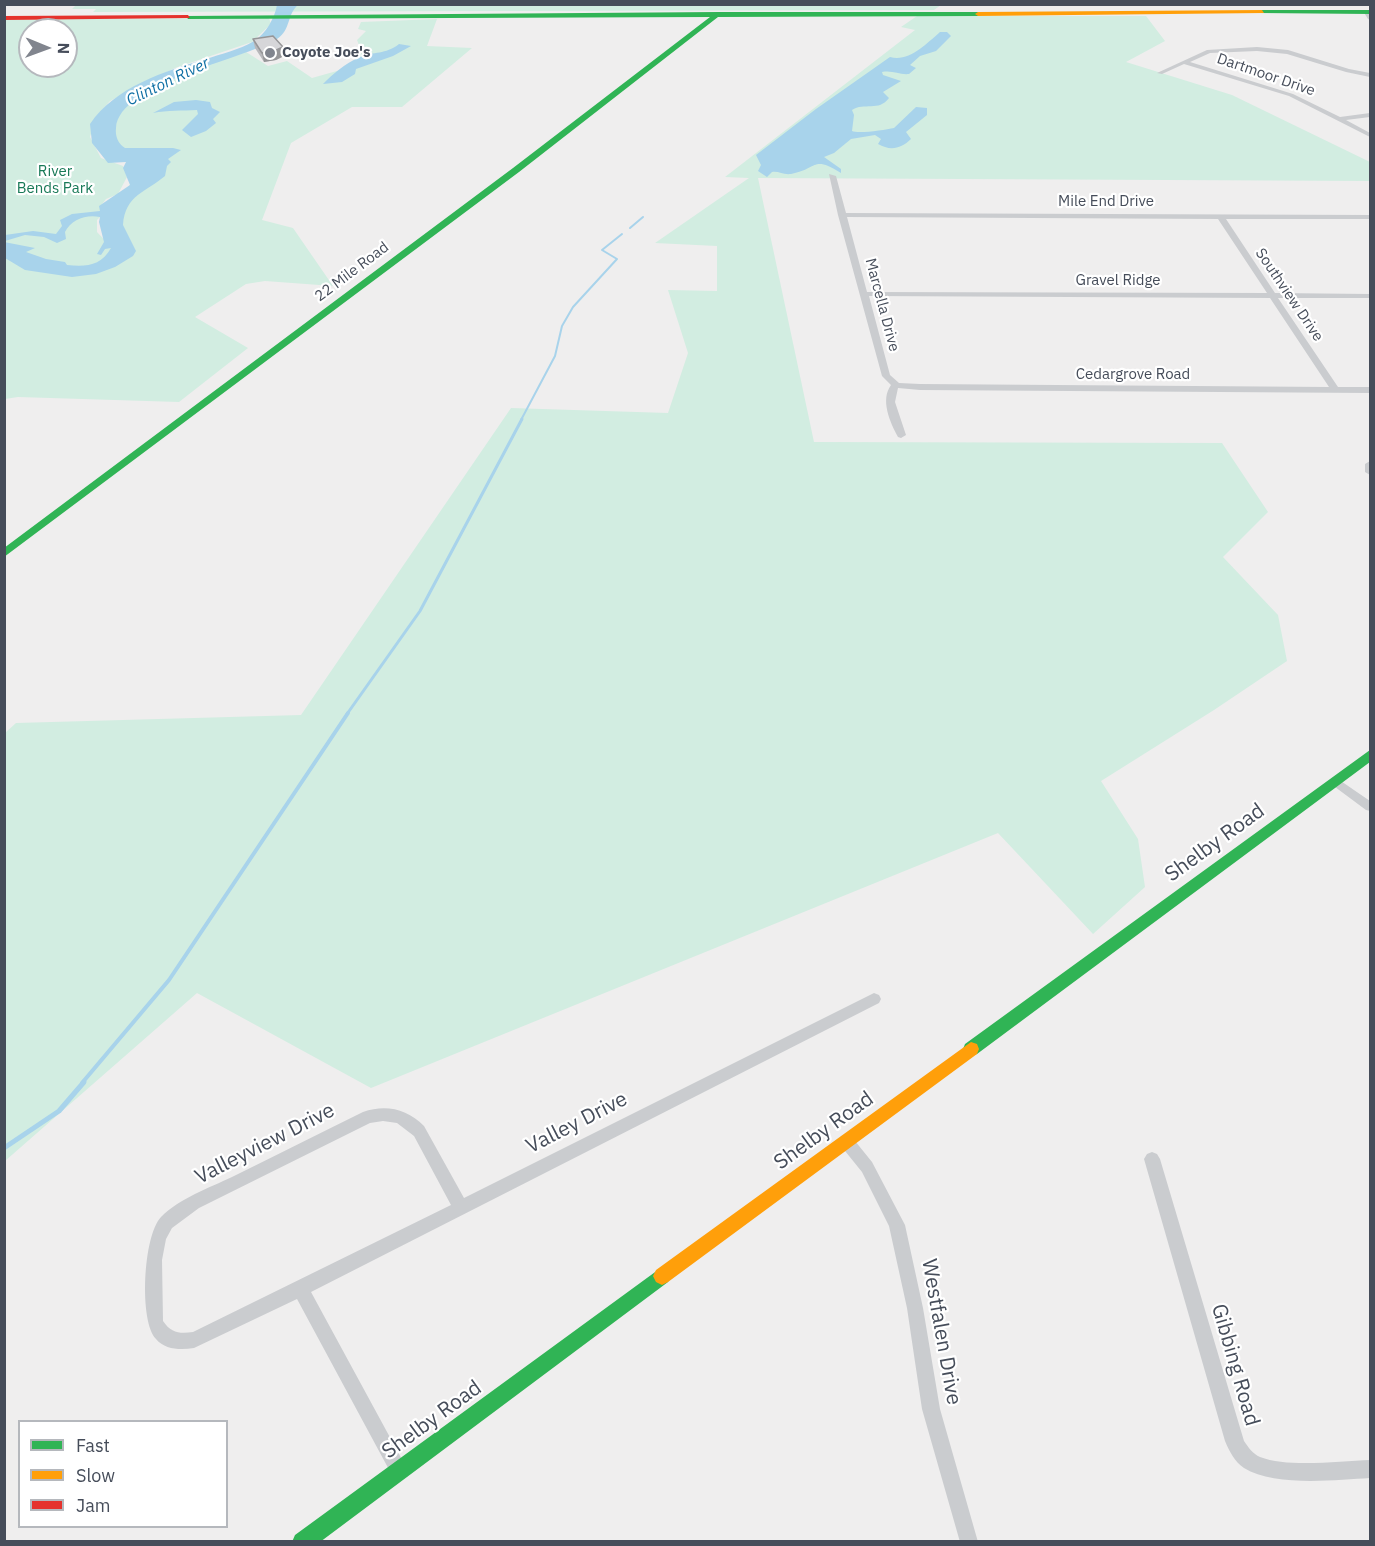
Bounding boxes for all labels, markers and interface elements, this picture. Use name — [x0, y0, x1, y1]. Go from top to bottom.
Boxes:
north arrow — [18, 18, 78, 78]
text: N — [54, 42, 74, 54]
place label: Coyote Joe's — [282, 44, 371, 62]
marker: Coyote Joe's — [263, 46, 277, 60]
street label: Dartmoor Drive — [1215, 50, 1317, 100]
water label: Clinton River — [124, 54, 212, 110]
park label: River Bends Park — [17, 163, 93, 198]
street label: Mile End Drive — [1058, 193, 1154, 211]
street label: 22 Mile Road — [312, 238, 392, 306]
street label: Southview Drive — [1251, 245, 1327, 345]
street label: Marcella Drive — [861, 256, 903, 354]
street label: Gravel Ridge — [1076, 272, 1160, 290]
street label: Cedargrove Road — [1076, 366, 1190, 384]
street label: Shelby Road — [1160, 798, 1270, 888]
street label: Shelby Road — [769, 1086, 879, 1176]
street label: Valley Drive — [522, 1087, 632, 1159]
street label: Valleyview Drive — [191, 1098, 339, 1190]
street label: Westfalen Drive — [916, 1257, 966, 1407]
street label: Gibbing Road — [1206, 1301, 1264, 1429]
street label: Shelby Road — [377, 1375, 487, 1465]
legend — [18, 1420, 228, 1528]
text: Fast — [76, 1434, 110, 1457]
text: Slow — [76, 1464, 115, 1487]
text: Jam — [76, 1494, 111, 1517]

